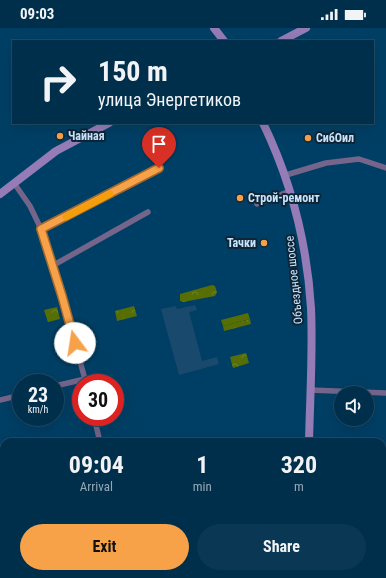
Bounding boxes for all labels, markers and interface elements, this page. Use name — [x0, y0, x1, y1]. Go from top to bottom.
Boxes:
text: 09:03 — [20, 5, 54, 23]
text: 150 m — [98, 55, 168, 88]
icon: right — [32, 56, 84, 108]
text: улица Энергетиков — [98, 89, 241, 110]
pin — [142, 127, 176, 168]
place label: Чайная — [68, 129, 105, 143]
marker: Чайная — [55, 131, 65, 141]
place label: СибОил — [316, 131, 354, 145]
icon: arrive — [148, 133, 170, 155]
marker: СибОил — [303, 133, 313, 143]
place label: Строй-ремонт — [248, 191, 320, 205]
marker: Строй-ремонт — [235, 193, 245, 203]
street label: Объездное шоссе — [282, 235, 306, 325]
place label: Тачки — [227, 236, 256, 250]
marker: Тачки — [259, 238, 269, 248]
position arrow — [54, 322, 96, 364]
speed limit sign: 30 — [72, 374, 124, 426]
text: 23 — [28, 383, 48, 407]
map controls — [334, 386, 374, 426]
button: sound — [334, 386, 374, 426]
text: km/h — [28, 404, 48, 415]
text: 09:04 — [69, 451, 124, 479]
text: 1 — [196, 451, 208, 479]
text: 320 — [281, 451, 317, 479]
text: Arrival — [80, 479, 113, 494]
text: min — [193, 479, 212, 494]
text: m — [294, 479, 304, 494]
button: Exit — [20, 524, 189, 570]
button: Share — [197, 524, 366, 570]

